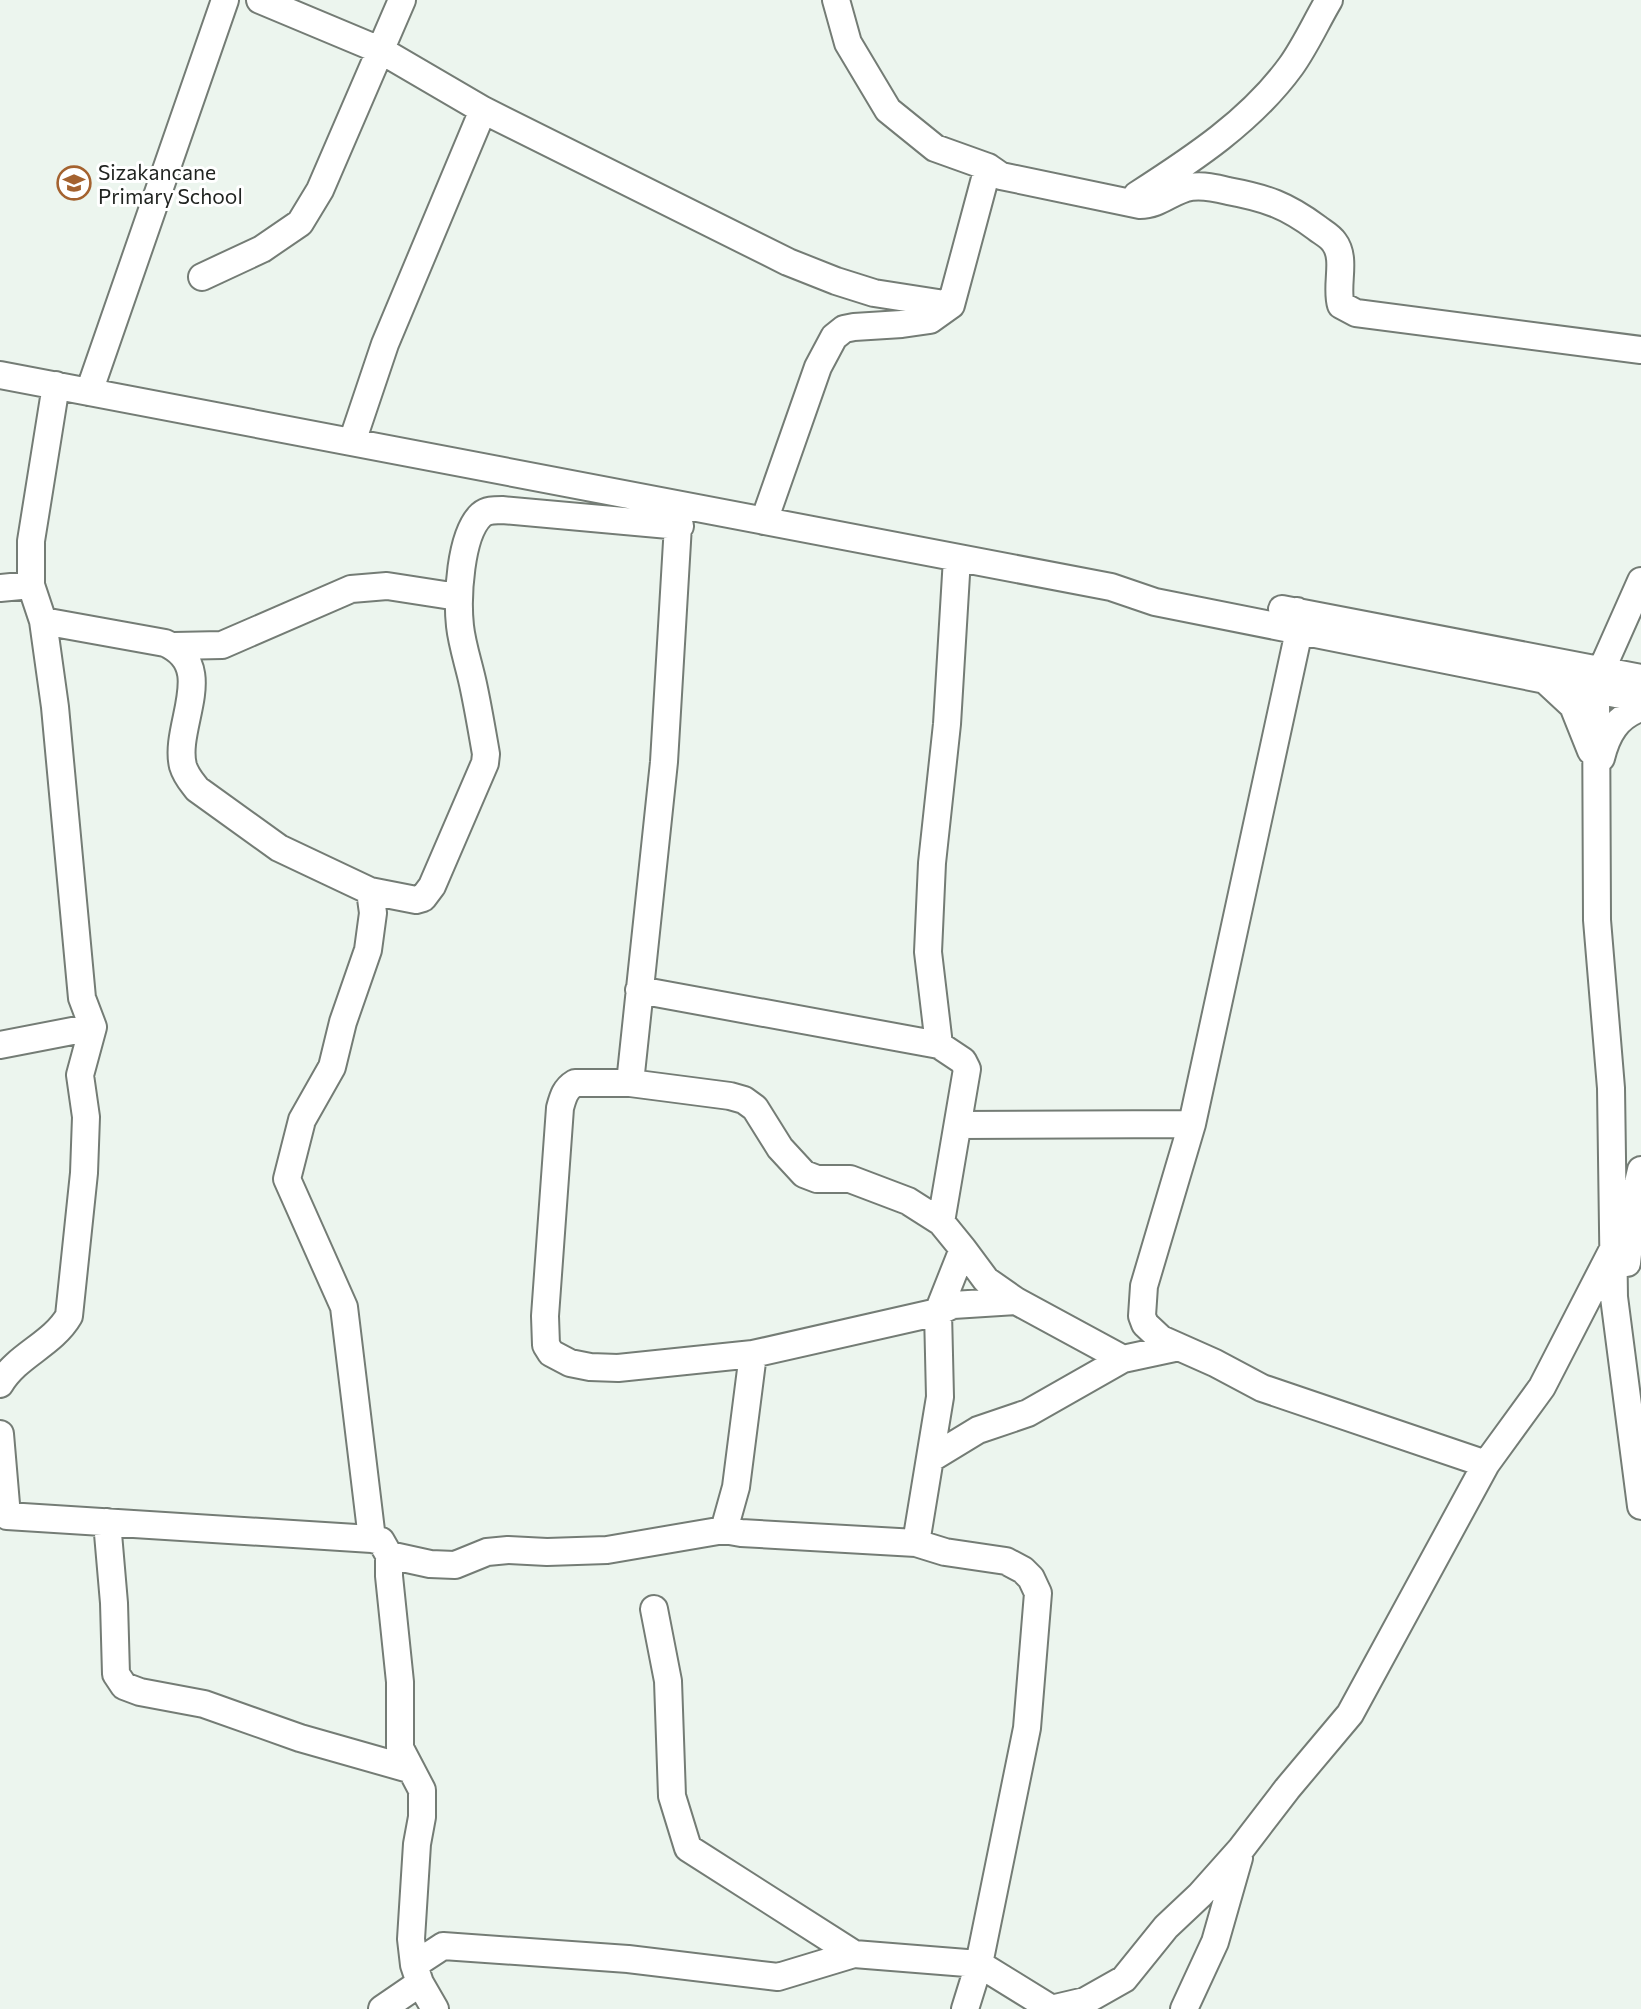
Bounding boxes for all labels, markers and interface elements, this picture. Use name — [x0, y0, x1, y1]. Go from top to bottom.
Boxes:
place label: Sizakancane Primary School — [98, 159, 243, 208]
school or university icon: Sizakancane Primary School — [55, 164, 93, 202]

